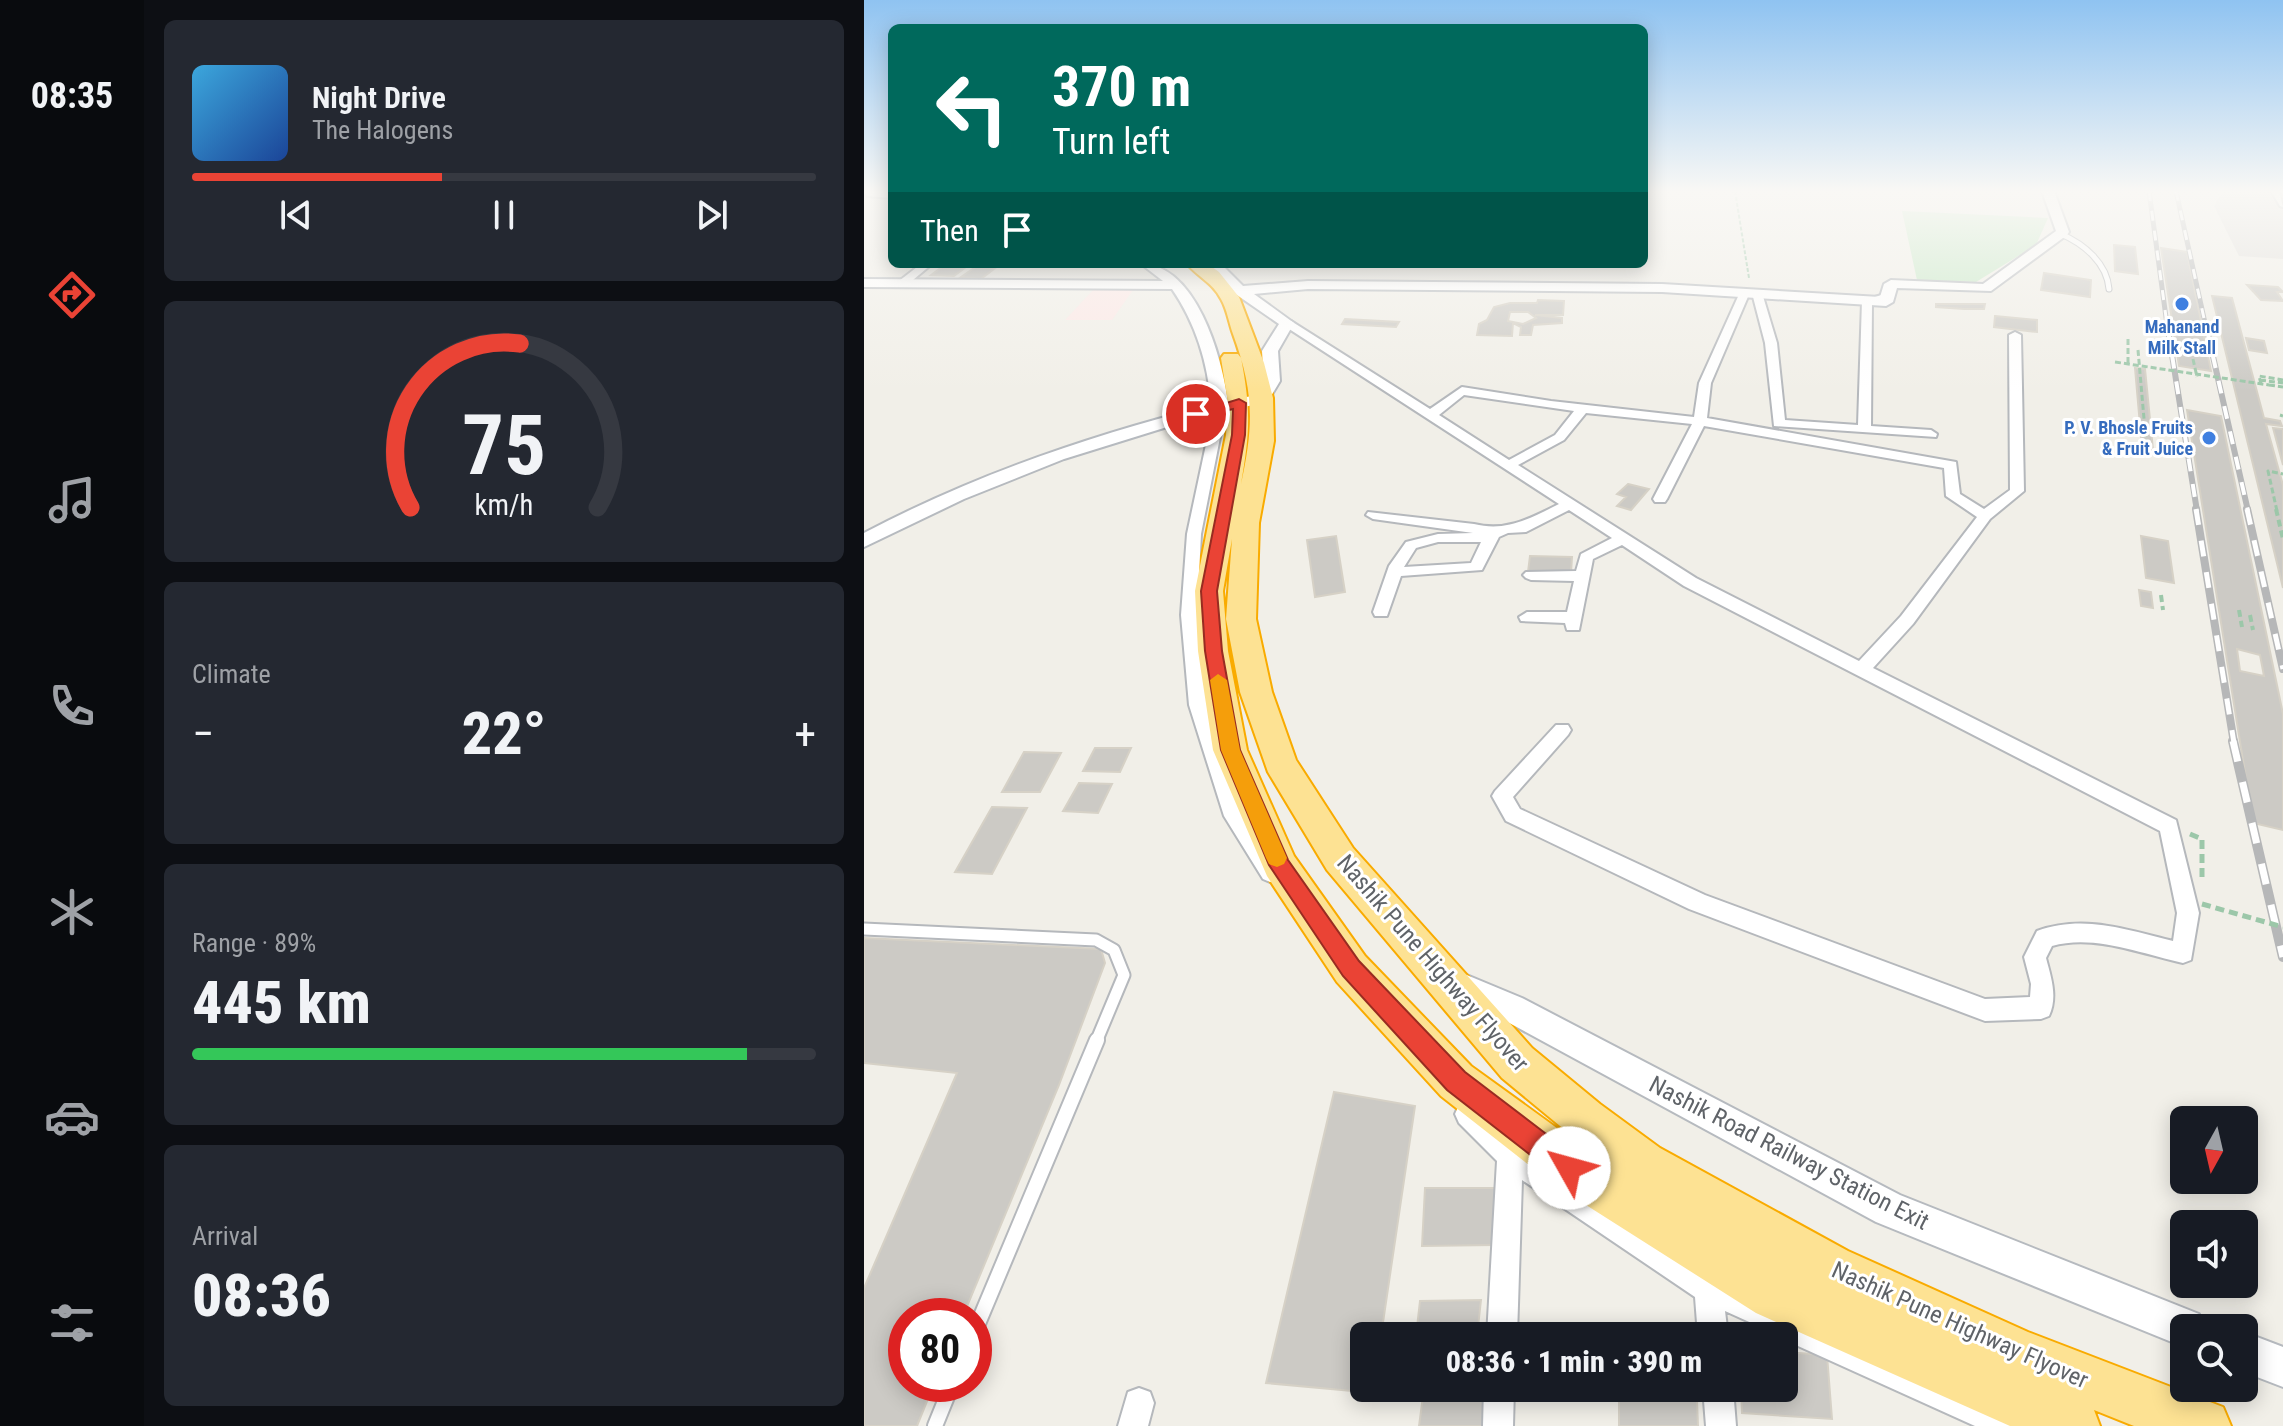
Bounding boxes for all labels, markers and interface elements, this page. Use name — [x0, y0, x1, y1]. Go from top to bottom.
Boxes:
text: 370 m — [1052, 54, 1191, 120]
icon: left — [920, 56, 1024, 160]
text: 08:35 — [31, 75, 113, 117]
text: Night Drive — [312, 80, 446, 115]
text: The Halogens — [312, 115, 453, 145]
text: Turn left — [1052, 121, 1170, 163]
icon: previous — [274, 193, 318, 237]
icon: pause — [482, 193, 526, 237]
icon: next — [690, 193, 734, 237]
icon: arrive — [995, 208, 1039, 252]
text: Then — [920, 213, 979, 248]
icon: directions — [44, 267, 100, 323]
marker: Mahanand Milk Stall — [2173, 295, 2191, 313]
place label: Mahanand Milk Stall — [2145, 316, 2219, 358]
pin — [1162, 380, 1230, 448]
icon: arrive — [1174, 392, 1218, 436]
text: 75 — [462, 396, 546, 493]
place label: P. V. Bhosle Fruits & Fruit Juice — [2064, 417, 2193, 459]
marker: P. V. Bhosle Fruits & Fruit Juice — [2200, 429, 2218, 447]
icon: music — [44, 472, 100, 528]
text: km/h — [475, 488, 533, 522]
text: Climate — [192, 659, 271, 689]
icon: phone — [44, 678, 100, 734]
text: 22° — [462, 698, 546, 769]
text: − — [192, 708, 214, 760]
text: + — [794, 708, 816, 760]
street label: Nashik Pune Highway Flyover — [1331, 849, 1535, 1077]
icon: climate — [44, 884, 100, 940]
text: Range · 89% — [192, 928, 316, 958]
text: 445 km — [192, 967, 371, 1038]
street label: Nashik Road Railway Station Exit — [1645, 1070, 1933, 1236]
icon: car — [44, 1089, 100, 1145]
north arrow — [2170, 1106, 2258, 1194]
map controls — [2170, 1106, 2258, 1402]
position arrow — [1527, 1126, 1611, 1210]
button: sound — [2170, 1210, 2258, 1298]
text: Arrival — [192, 1221, 258, 1251]
street label: Nashik Pune Highway Flyover — [1827, 1256, 2093, 1394]
text: 08:36 — [192, 1260, 331, 1331]
icon: filters — [44, 1295, 100, 1351]
speed limit sign: 80 — [888, 1298, 992, 1402]
button: search — [2170, 1314, 2258, 1402]
text: 08:36 · 1 min · 390 m — [1446, 1344, 1702, 1379]

